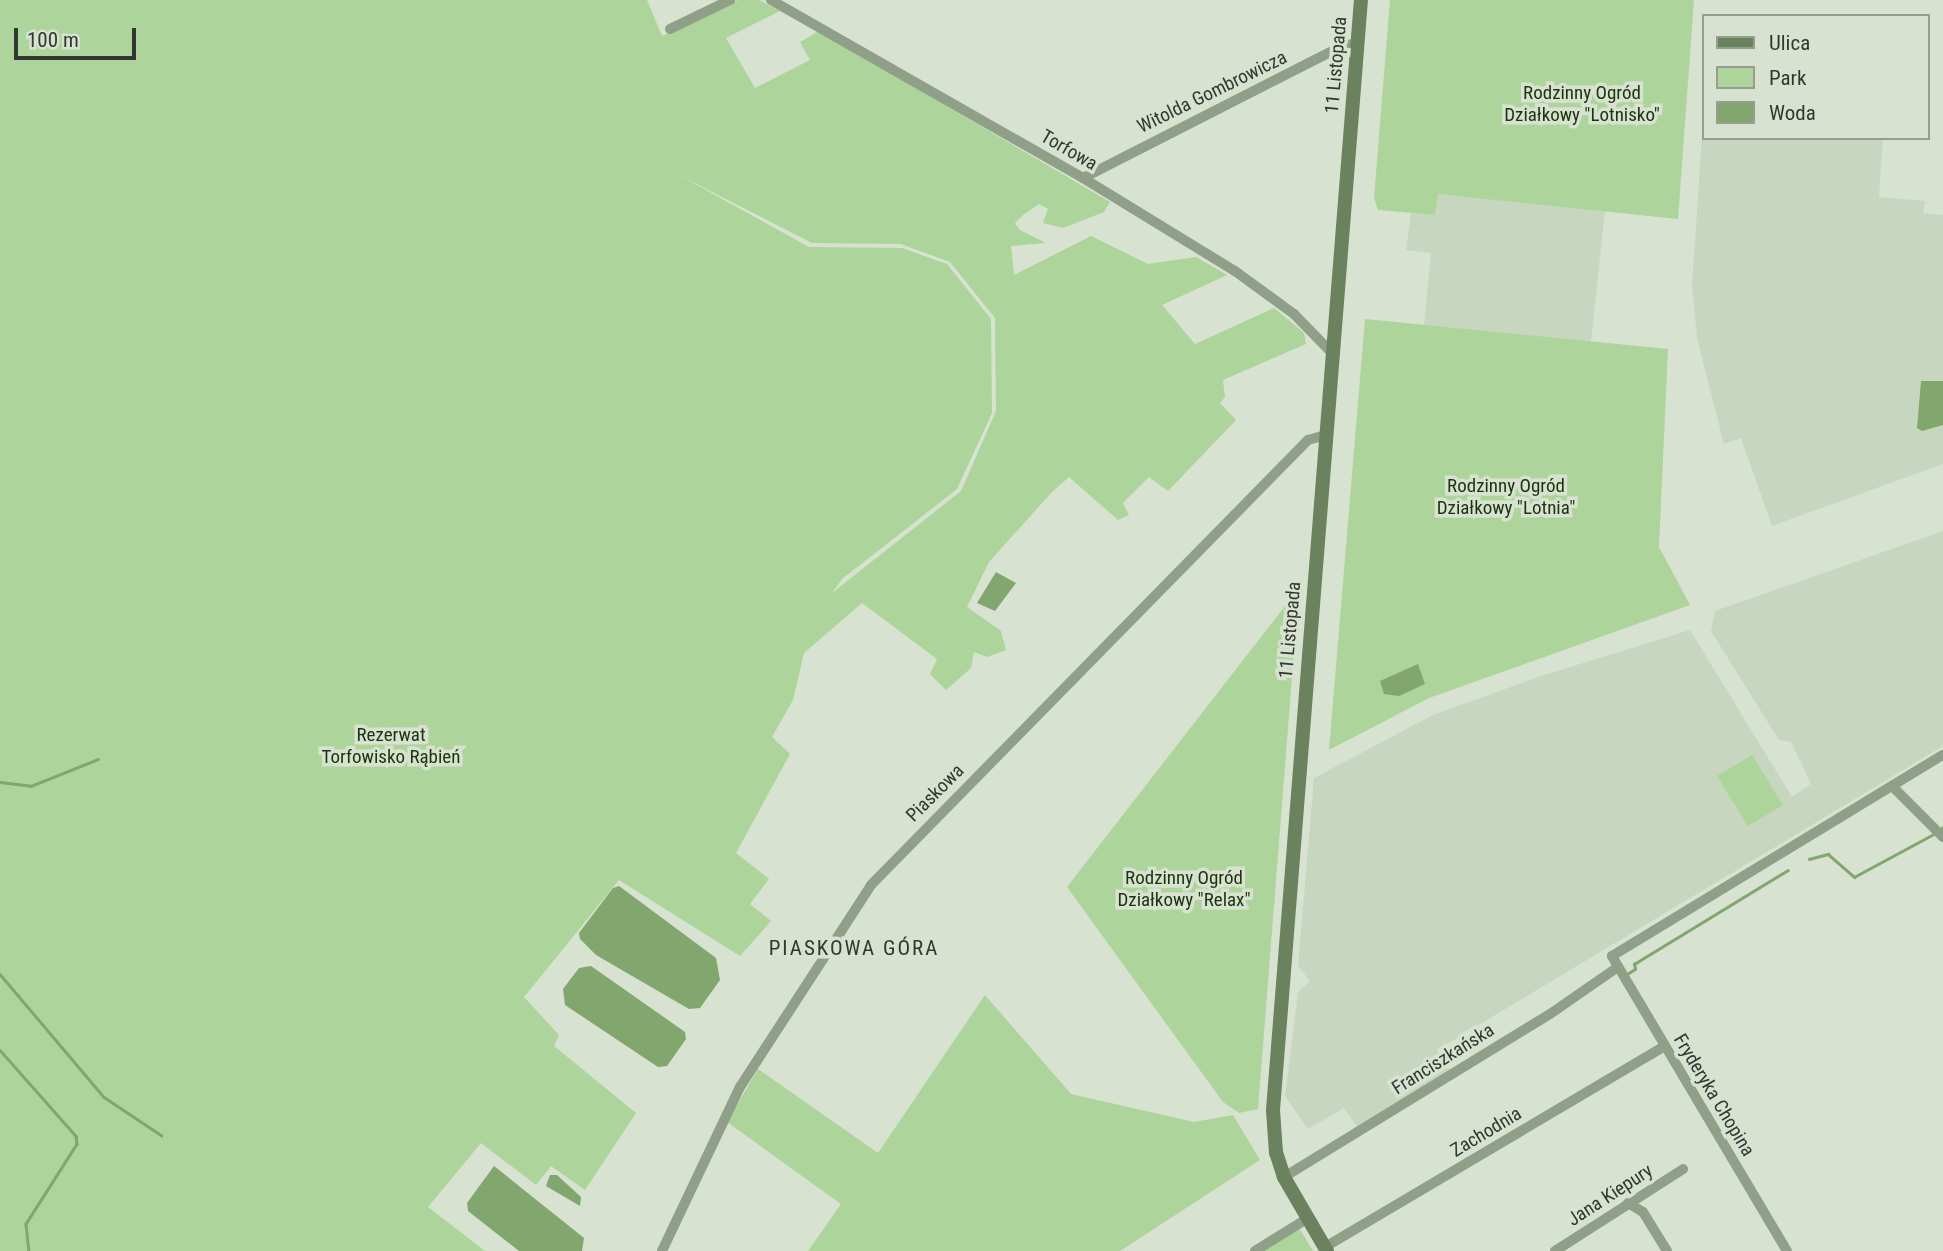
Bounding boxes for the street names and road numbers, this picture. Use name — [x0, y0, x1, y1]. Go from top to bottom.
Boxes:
street label: 11 Listopada — [1320, 16, 1352, 114]
street label: Witolda Gombrowicza — [1133, 46, 1291, 138]
street label: Torfowa — [1037, 125, 1101, 175]
street label: 11 Listopada — [1274, 581, 1306, 679]
street label: Piaskowa — [901, 759, 969, 827]
street label: Franciszkańska — [1388, 1019, 1498, 1099]
street label: Fryderyka Chopina — [1669, 1030, 1759, 1160]
street label: Zachodnia — [1446, 1102, 1526, 1162]
street label: Jana Kiepury — [1563, 1159, 1657, 1231]

